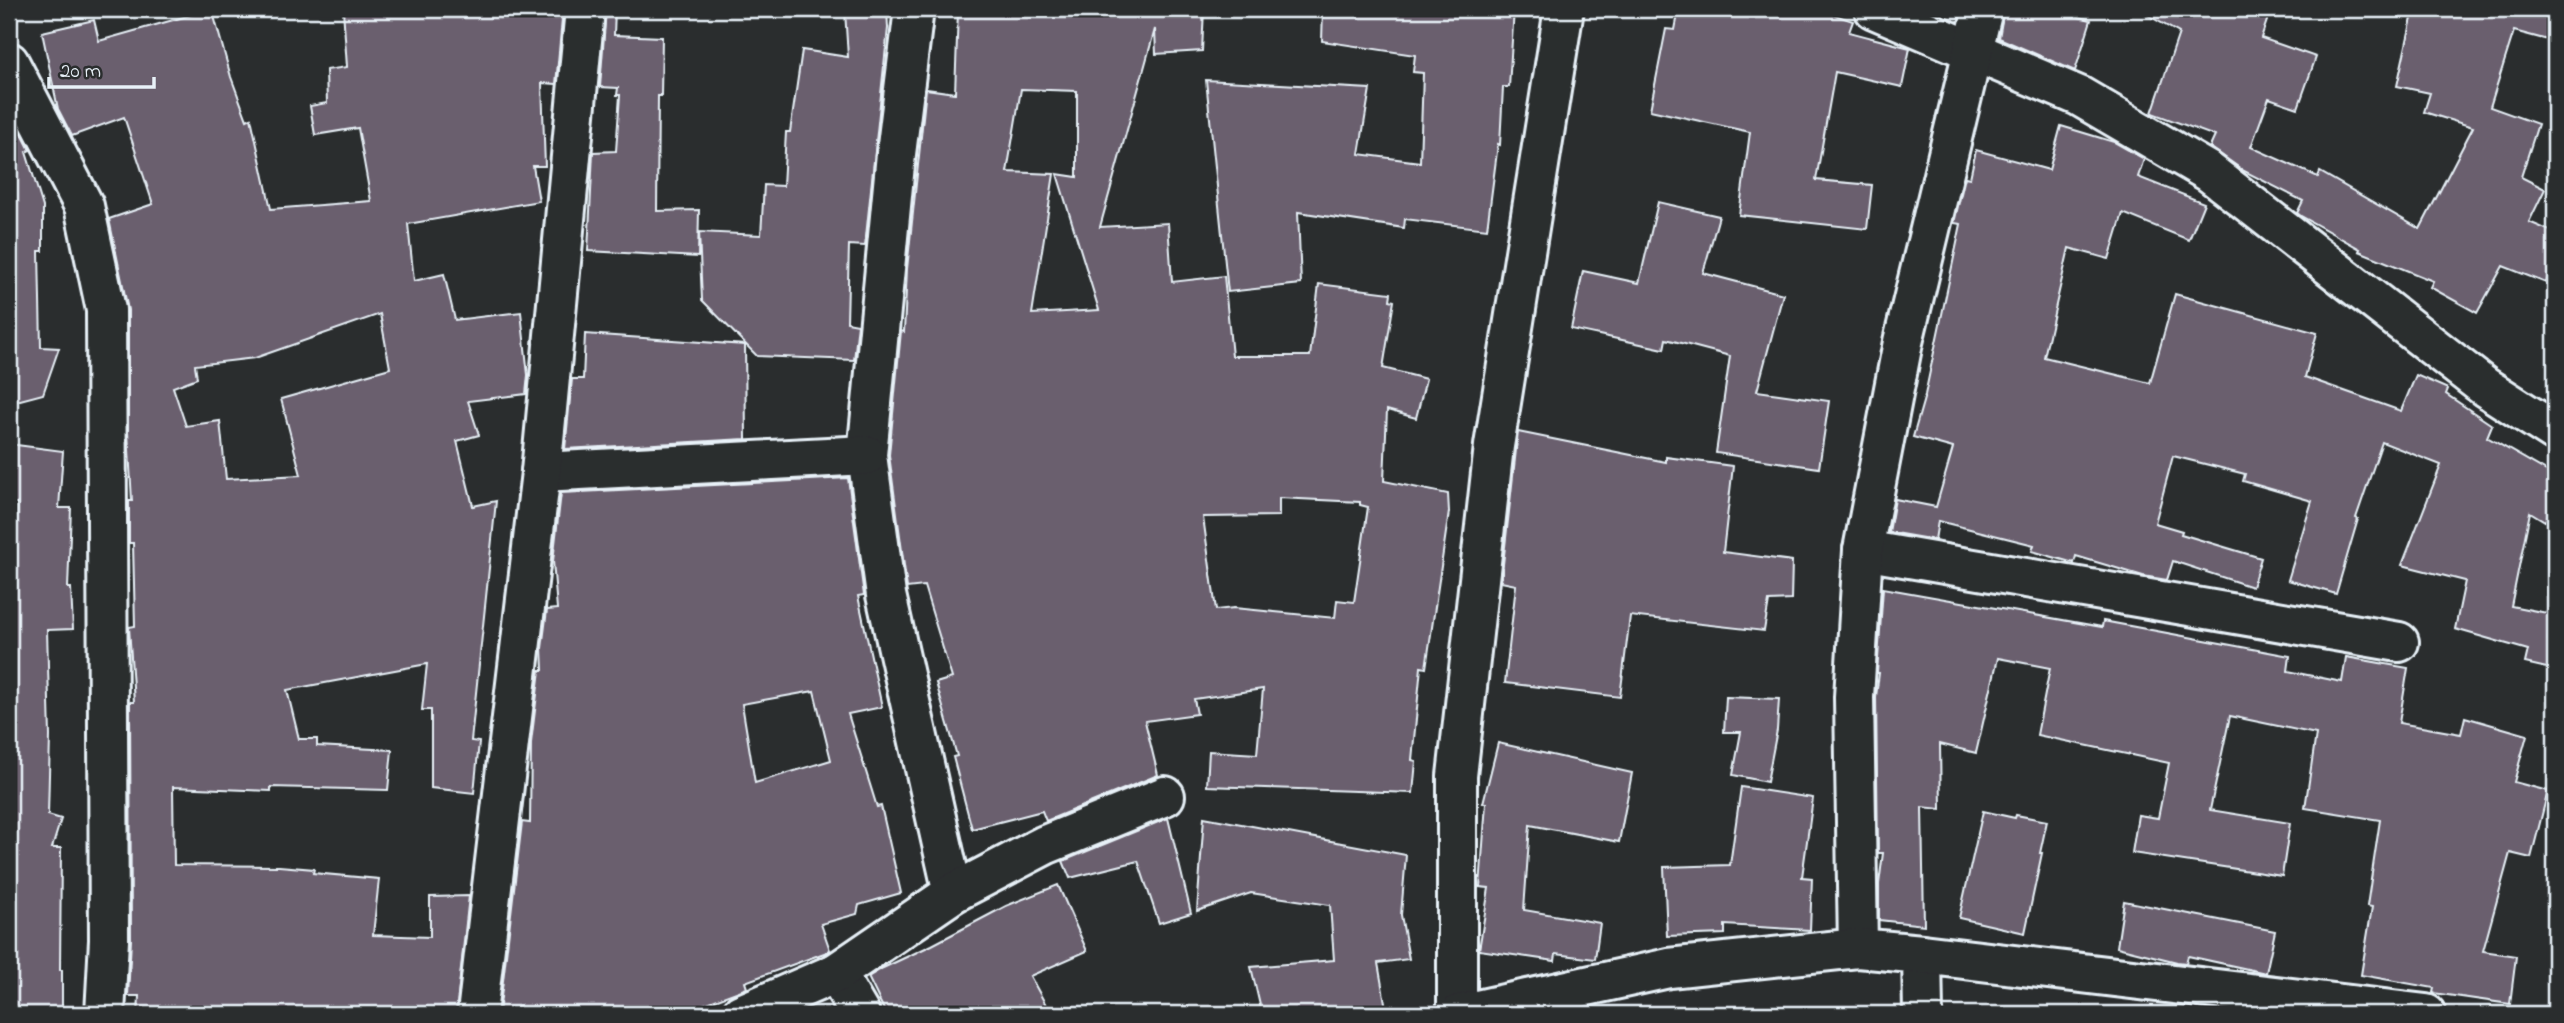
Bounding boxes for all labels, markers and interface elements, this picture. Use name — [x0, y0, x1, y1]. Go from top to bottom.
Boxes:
scale bar — [49, 46, 154, 90]
text: 20 m — [60, 57, 101, 87]

